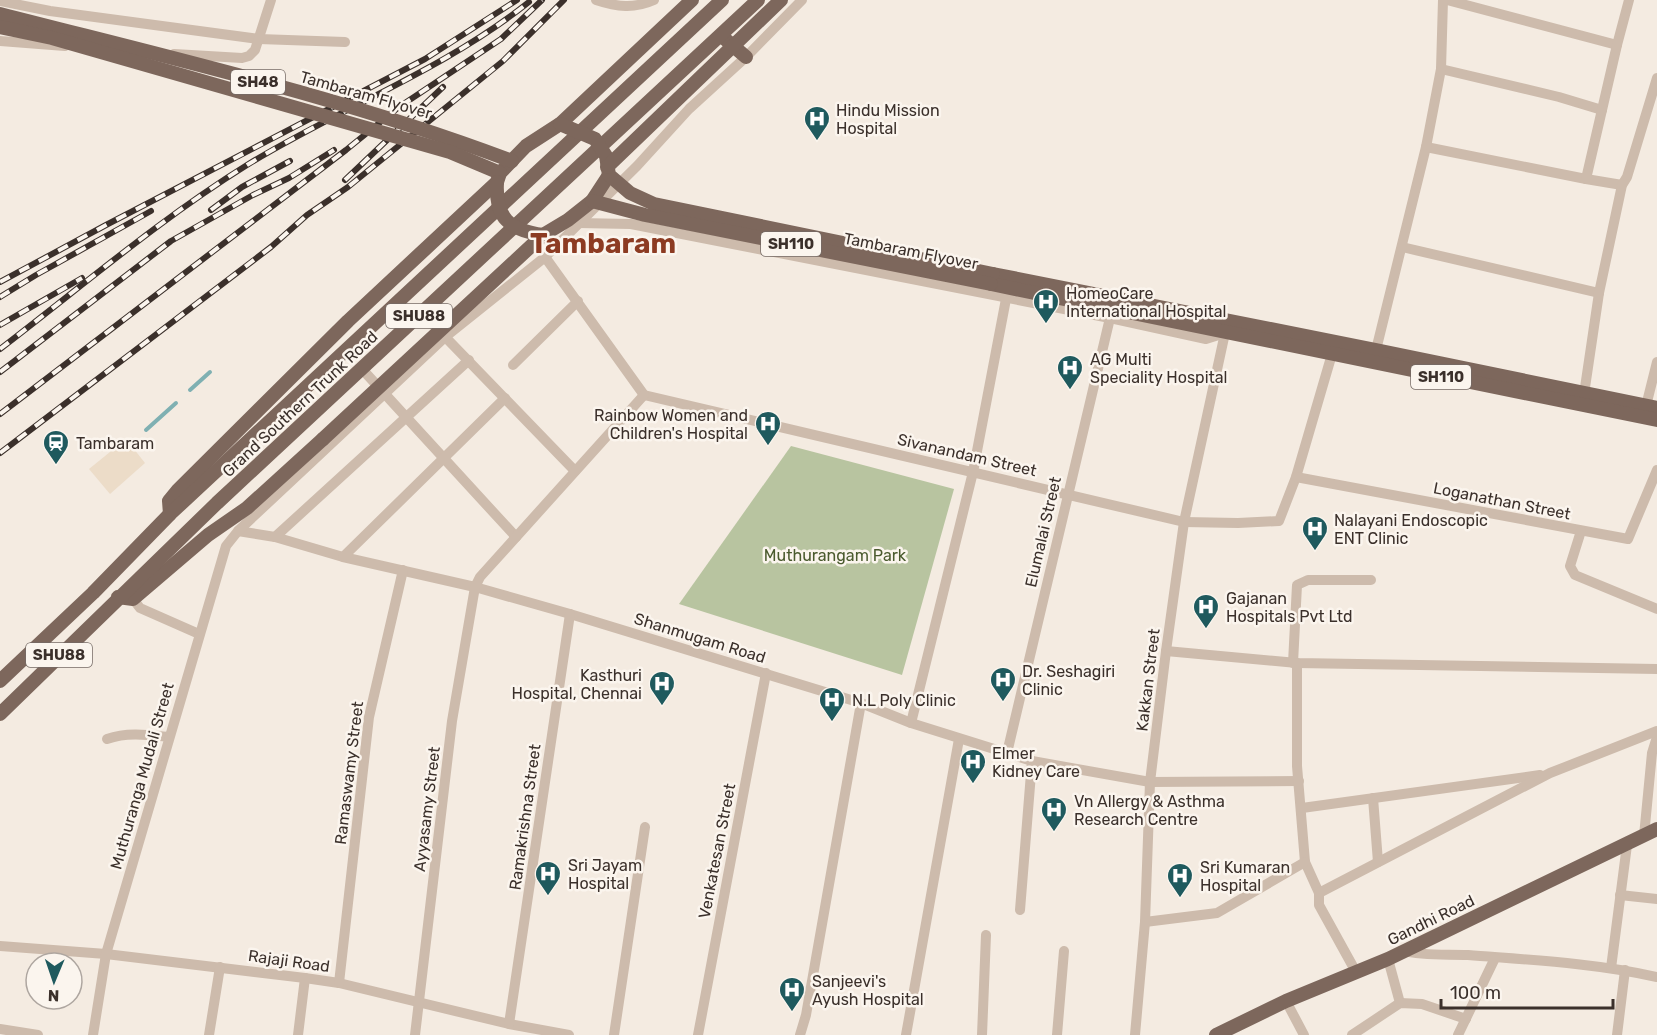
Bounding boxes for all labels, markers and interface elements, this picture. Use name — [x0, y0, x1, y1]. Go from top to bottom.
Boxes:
street label: Tambaram Flyover — [298, 67, 434, 123]
road number: SH48 — [231, 70, 285, 94]
place label: Hindu Mission Hospital — [836, 101, 940, 138]
hospital icon: Hindu Mission Hospital — [802, 104, 832, 142]
district label: Tambaram — [530, 227, 676, 260]
street label: Tambaram Flyover — [842, 229, 980, 273]
road number: SH110 — [761, 232, 821, 256]
place label: HomeoCare International Hospital — [1066, 284, 1227, 321]
hospital icon: HomeoCare International Hospital — [1031, 287, 1061, 325]
road number: SHU88 — [386, 304, 452, 328]
street label: Grand Southern Trunk Road — [219, 327, 381, 481]
place label: AG Multi Speciality Hospital — [1090, 350, 1227, 387]
hospital icon: AG Multi Speciality Hospital — [1055, 353, 1085, 391]
road number: SH110 — [1411, 365, 1471, 389]
place label: Rainbow Women and Children's Hospital — [594, 406, 748, 443]
hospital icon: Rainbow Women and Children's Hospital — [753, 409, 783, 447]
station icon: Tambaram — [41, 428, 71, 466]
street label: Sivanandam Street — [896, 430, 1038, 480]
place label: Tambaram — [76, 434, 154, 453]
street label: Elumalai Street — [1021, 475, 1065, 589]
street label: Loganathan Street — [1432, 478, 1572, 524]
place label: Nalayani Endoscopic ENT Clinic — [1334, 511, 1488, 548]
hospital icon: Nalayani Endoscopic ENT Clinic — [1300, 514, 1330, 552]
park label: Muthurangam Park — [764, 546, 907, 565]
place label: Gajanan Hospitals Pvt Ltd — [1226, 589, 1353, 626]
hospital icon: Gajanan Hospitals Pvt Ltd — [1191, 592, 1221, 630]
street label: Shanmugam Road — [632, 609, 768, 667]
street label: Kakkan Street — [1132, 628, 1164, 732]
road number: SHU88 — [26, 643, 92, 667]
place label: Dr. Seshagiri Clinic — [1022, 662, 1115, 699]
hospital icon: Dr. Seshagiri Clinic — [988, 665, 1018, 703]
place label: Kasthuri Hospital, Chennai — [511, 666, 642, 703]
hospital icon: Kasthuri Hospital, Chennai — [647, 669, 677, 707]
street label: Muthuranga Mudali Street — [106, 680, 178, 872]
hospital icon: N.L Poly Clinic — [817, 685, 847, 723]
place label: N.L Poly Clinic — [852, 691, 956, 710]
street label: Ramaswamy Street — [331, 700, 367, 846]
street label: Ramakrishna Street — [505, 743, 545, 891]
place label: Elmer Kidney Care — [992, 744, 1080, 781]
street label: Ayyasamy Street — [410, 745, 444, 873]
hospital icon: Elmer Kidney Care — [958, 747, 988, 785]
street label: Venkatesan Street — [695, 782, 739, 920]
place label: Vn Allergy & Asthma Research Centre — [1074, 792, 1225, 829]
hospital icon: Vn Allergy & Asthma Research Centre — [1039, 795, 1069, 833]
place label: Sri Jayam Hospital — [568, 856, 642, 893]
place label: Sri Kumaran Hospital — [1200, 858, 1290, 895]
hospital icon: Sri Jayam Hospital — [533, 859, 563, 897]
hospital icon: Sri Kumaran Hospital — [1165, 861, 1195, 899]
street label: Gandhi Road — [1384, 891, 1478, 949]
street label: Rajaji Road — [247, 946, 331, 976]
north arrow — [24, 951, 84, 1011]
place label: Sanjeevi's Ayush Hospital — [812, 972, 924, 1009]
scale bar — [1441, 972, 1614, 1010]
hospital icon: Sanjeevi's Ayush Hospital — [777, 975, 807, 1013]
text: 100 m — [1450, 982, 1501, 1004]
text: N — [47, 986, 60, 1005]

